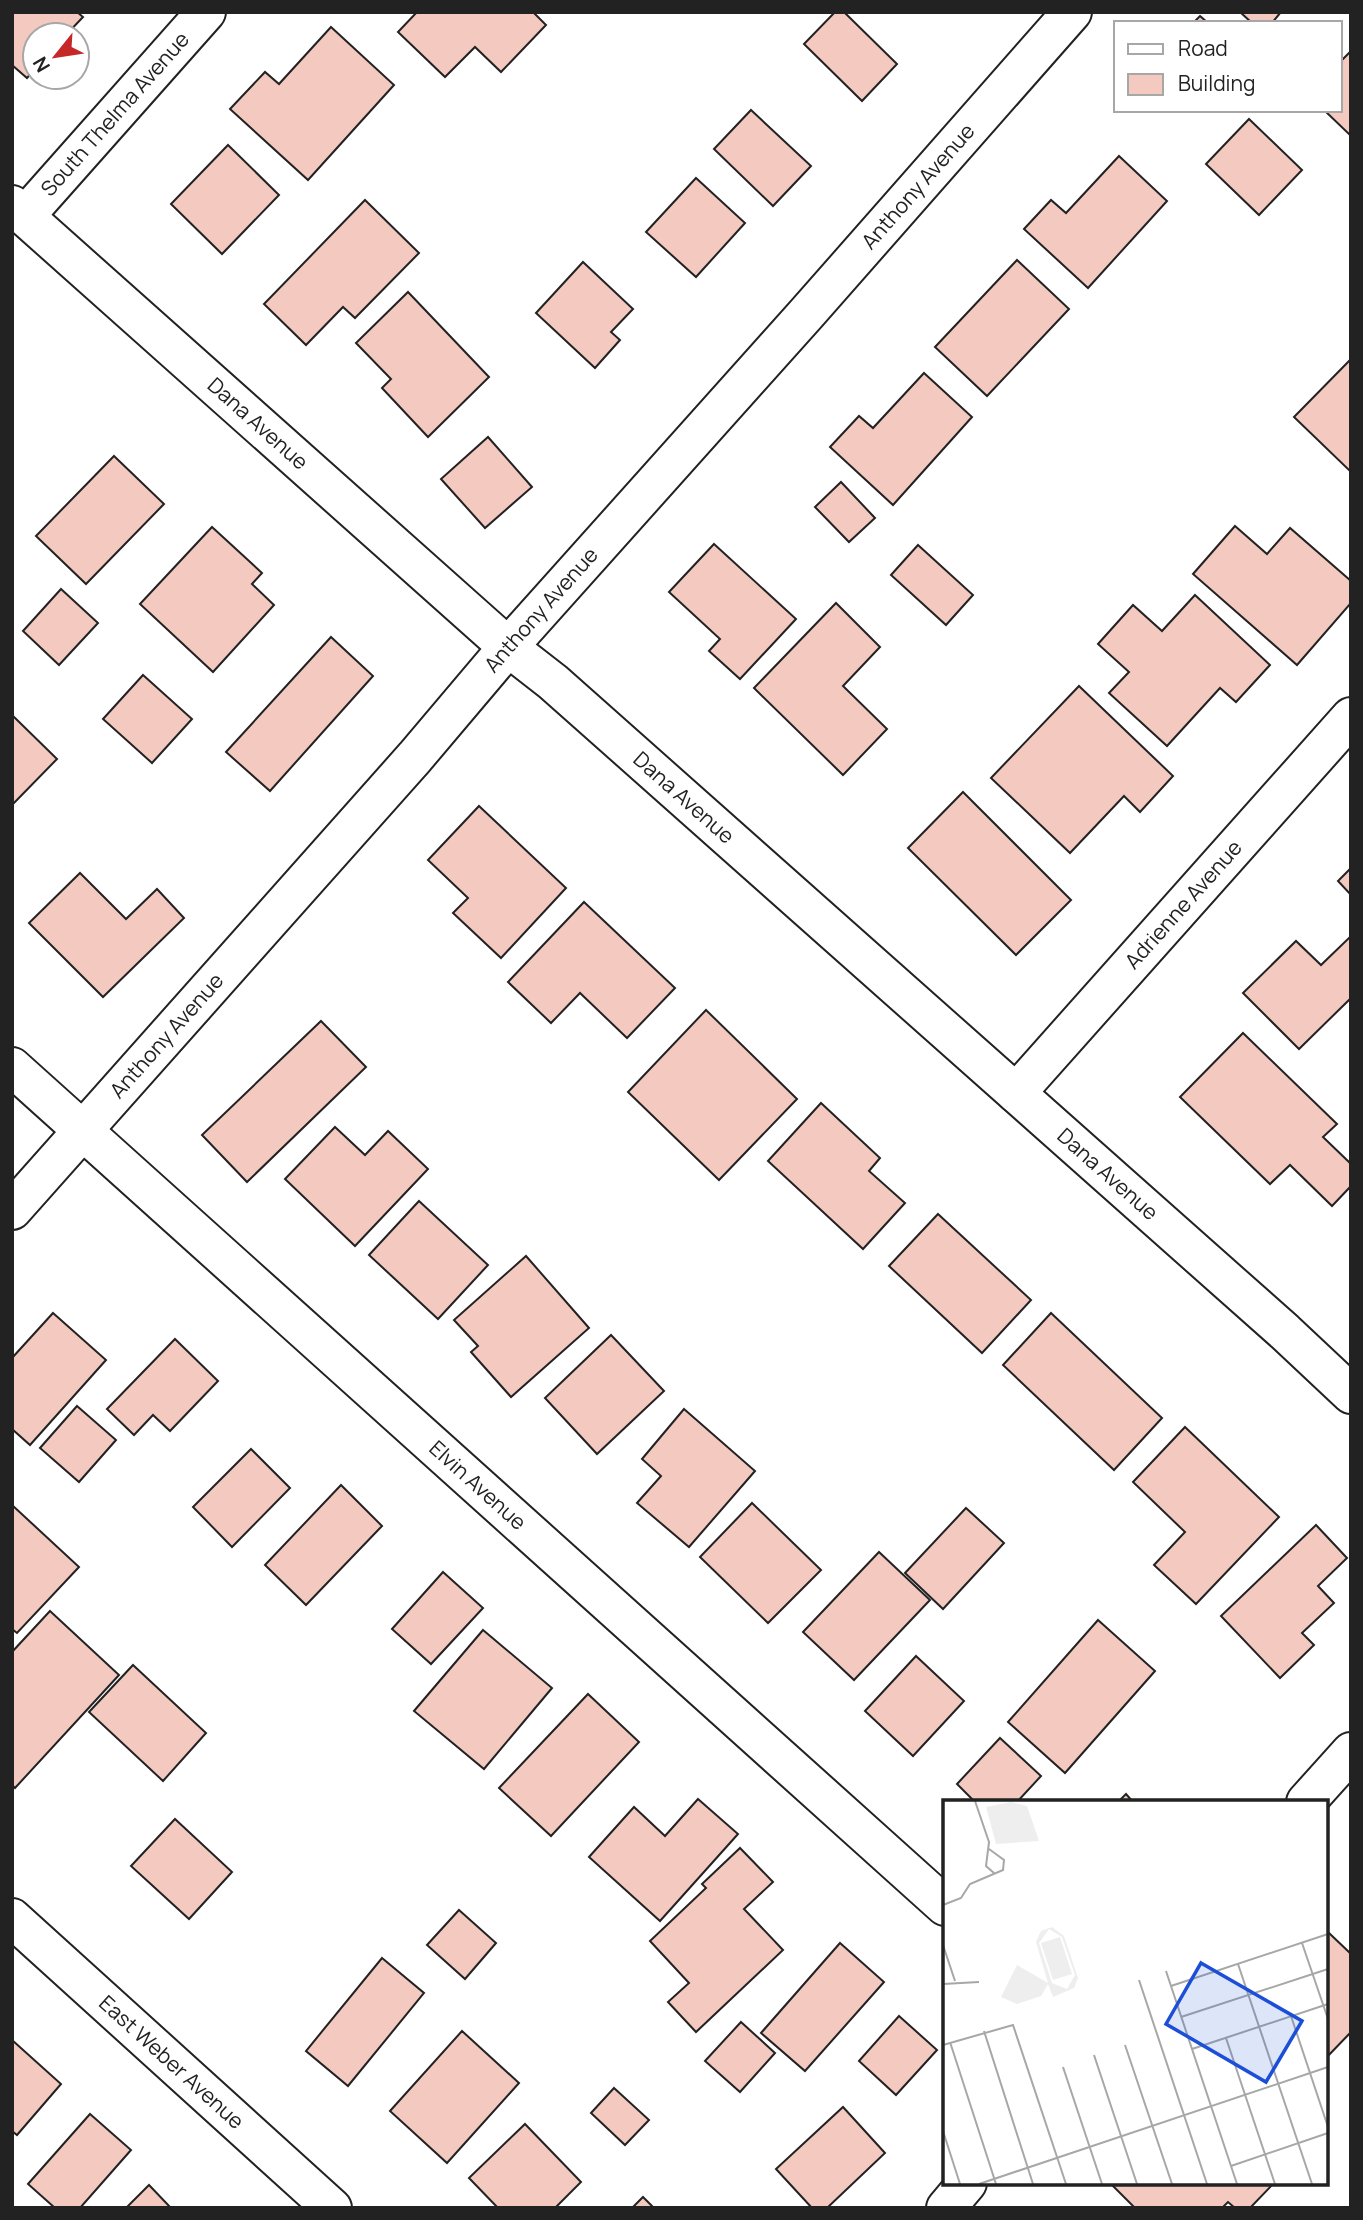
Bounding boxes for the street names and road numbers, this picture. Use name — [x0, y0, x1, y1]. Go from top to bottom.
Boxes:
street label: South Thelma Avenue — [34, 25, 195, 202]
street label: Anthony Avenue — [855, 117, 980, 255]
street label: Dana Avenue — [202, 371, 315, 476]
street label: Anthony Avenue — [477, 541, 604, 678]
street label: Dana Avenue — [628, 745, 741, 850]
street label: Adrienne Avenue — [1118, 834, 1248, 975]
street label: Anthony Avenue — [103, 967, 229, 1104]
street label: Dana Avenue — [1052, 1121, 1165, 1226]
street label: Elvin Avenue — [424, 1434, 533, 1536]
street label: East Weber Avenue — [94, 1989, 250, 2135]

